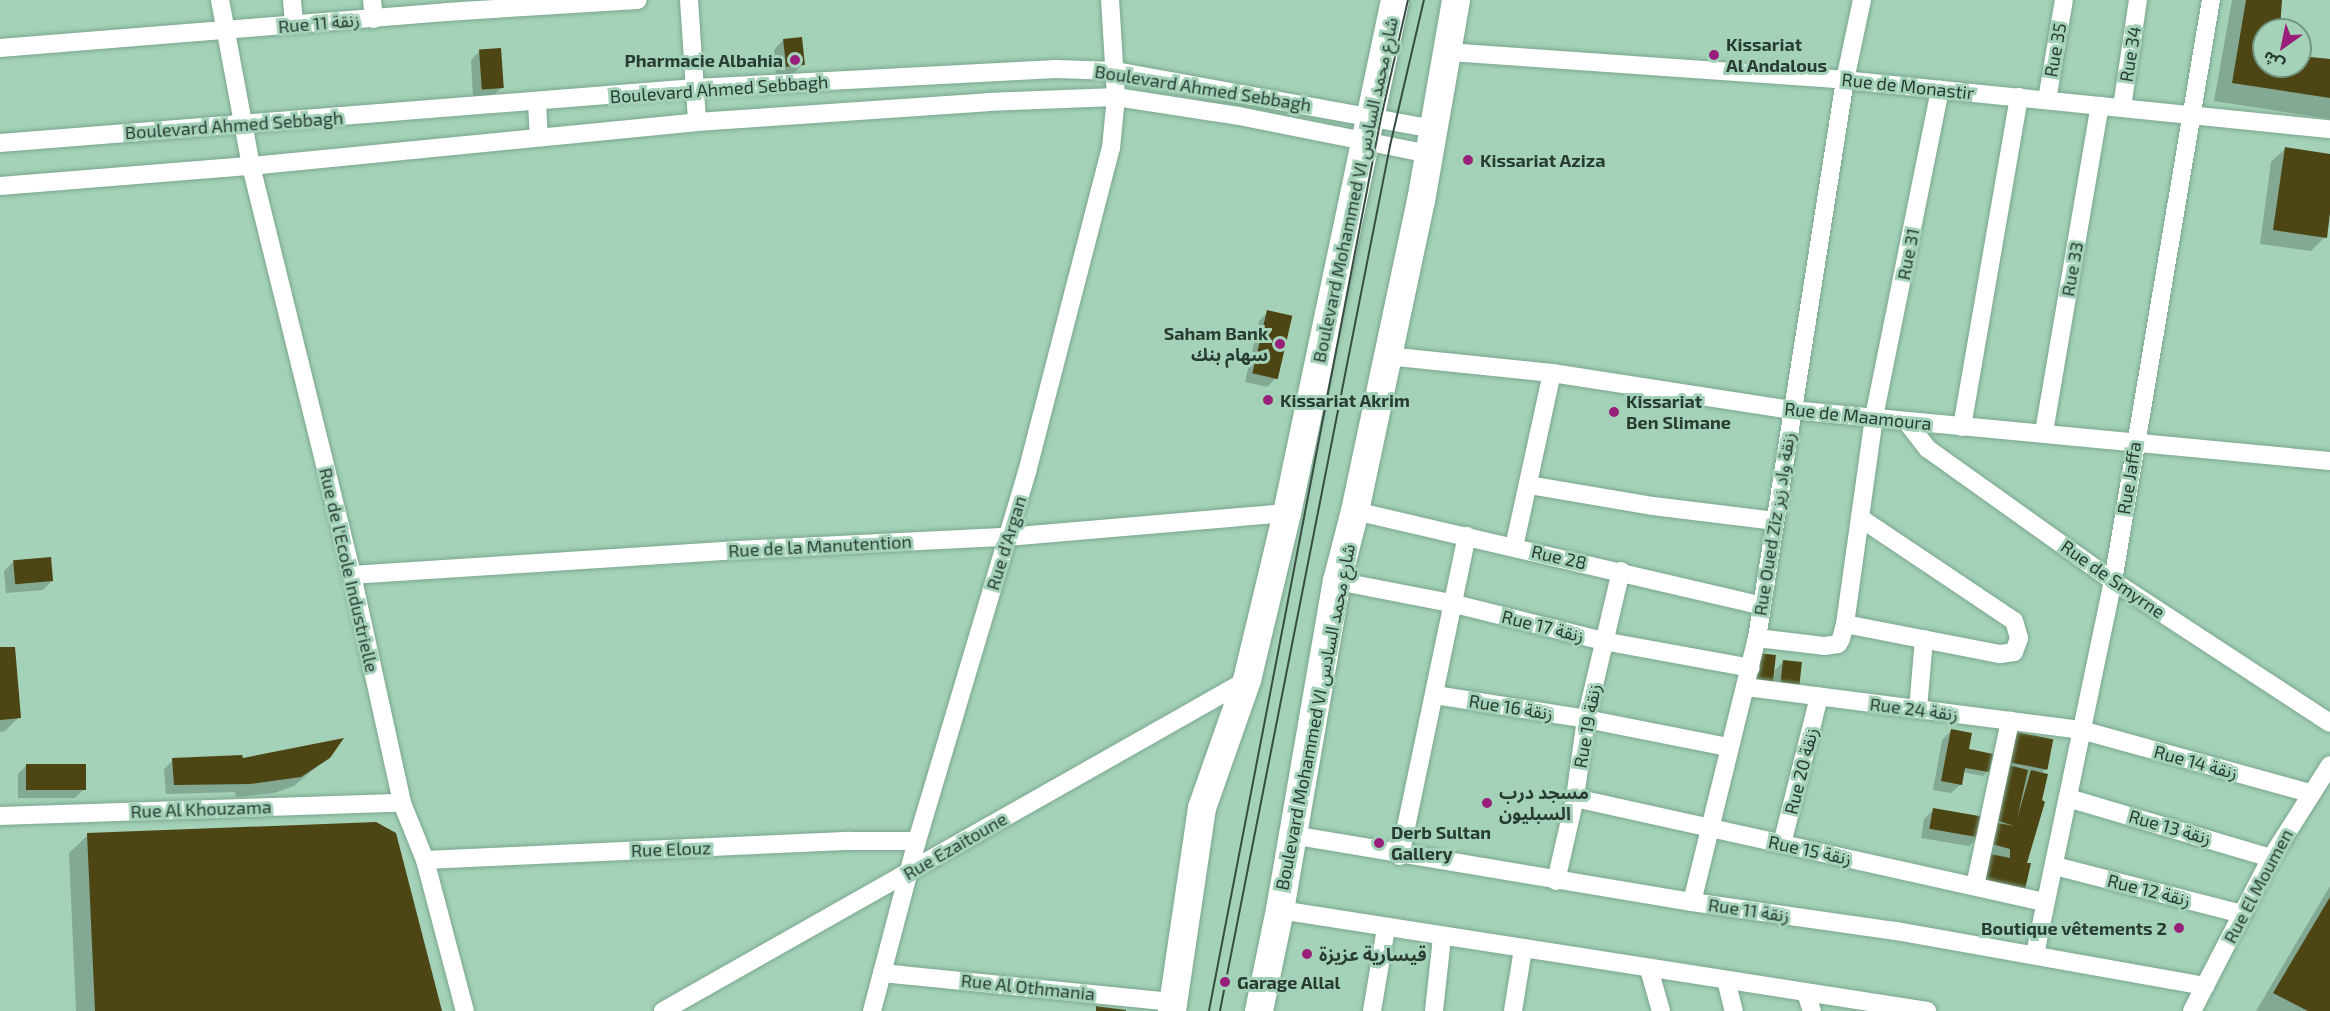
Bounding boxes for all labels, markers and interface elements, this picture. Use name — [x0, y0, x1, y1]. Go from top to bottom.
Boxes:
street label: Rue 11 زنقة — [277, 9, 361, 37]
street label: Boulevard Mohammed VI شارع محمد السادس — [1308, 15, 1402, 365]
north arrow — [2252, 18, 2312, 78]
street label: Rue 35 — [2040, 21, 2070, 79]
street label: Rue 34 — [2115, 25, 2145, 83]
place label: Kissariat Al Andalous — [1726, 34, 1828, 76]
marker: Kissariat Al Andalous — [1707, 48, 1721, 62]
text: ش — [2259, 48, 2287, 76]
place label: Pharmacie Albahia — [624, 49, 783, 71]
marker: Pharmacie Albahia — [788, 53, 802, 67]
street label: Boulevard Ahmed Sebbagh — [1093, 60, 1313, 116]
street label: Rue de Monastir — [1841, 68, 1975, 104]
street label: Boulevard Ahmed Sebbagh — [609, 71, 829, 107]
street label: Boulevard Ahmed Sebbagh — [124, 107, 344, 143]
place label: Kissariat Aziza — [1480, 149, 1606, 171]
marker: Kissariat Aziza — [1461, 153, 1475, 167]
street label: Rue 31 — [1892, 226, 1924, 282]
street label: Rue 33 — [2057, 240, 2087, 298]
place label: Saham Bank سهام بنك — [1164, 323, 1268, 366]
marker: Saham Bank سهام بنك — [1273, 337, 1287, 351]
place label: Kissariat Akrim — [1280, 389, 1410, 411]
place label: Kissariat Ben Slimane — [1626, 391, 1731, 434]
marker: Kissariat Akrim — [1261, 393, 1275, 407]
street label: Rue de Maamoura — [1783, 398, 1933, 434]
marker: Kissariat Ben Slimane — [1607, 405, 1621, 419]
street label: Rue Oued Ziz زنقة واد زيز — [1749, 431, 1799, 617]
street label: Rue Jaffa — [2113, 440, 2145, 516]
street label: Rue de l'Ecole Industrielle — [315, 466, 383, 674]
street label: Rue d'Argan — [981, 493, 1031, 593]
street label: Rue de la Manutention — [728, 530, 912, 562]
street label: Rue de Smyrne — [2057, 535, 2169, 623]
street label: Rue 28 — [1529, 540, 1589, 574]
street label: Boulevard Mohammed VI شارع محمد السادس — [1271, 542, 1359, 892]
street label: Rue 17 زنقة — [1500, 605, 1586, 647]
street label: Rue 19 زنقة — [1569, 682, 1605, 770]
street label: Rue 16 زنقة — [1467, 690, 1555, 724]
street label: Rue 24 زنقة — [1869, 693, 1959, 725]
street label: Rue 20 زنقة — [1780, 725, 1822, 817]
street label: Rue 14 زنقة — [2152, 740, 2240, 784]
place label: مسجد درب السبليون — [1499, 782, 1589, 824]
street label: Rue Al Khouzama — [130, 796, 272, 822]
marker: مسجد درب السبليون — [1480, 796, 1494, 810]
street label: Rue 13 زنقة — [2126, 805, 2214, 849]
street label: Rue Ezaitoune — [899, 808, 1011, 884]
place label: Derb Sultan Gallery — [1391, 822, 1491, 864]
street label: Rue El Moumen — [2219, 825, 2297, 947]
street label: Rue 15 زنقة — [1766, 831, 1854, 869]
marker: Derb Sultan Gallery — [1372, 836, 1386, 850]
street label: Rue Elouz — [631, 837, 711, 861]
street label: Rue 12 زنقة — [2105, 869, 2193, 911]
street label: Rue 11 زنقة — [1707, 894, 1791, 926]
place label: Boutique vêtements 2 — [1981, 917, 2167, 939]
marker: Boutique vêtements 2 — [2172, 921, 2186, 935]
place label: قيسارية عزيزة — [1319, 943, 1427, 965]
marker: قيسارية عزيزة — [1300, 947, 1314, 961]
street label: Rue Al Othmania — [960, 969, 1096, 1005]
place label: Garage Allal — [1237, 971, 1341, 993]
marker: Garage Allal — [1218, 975, 1232, 989]

